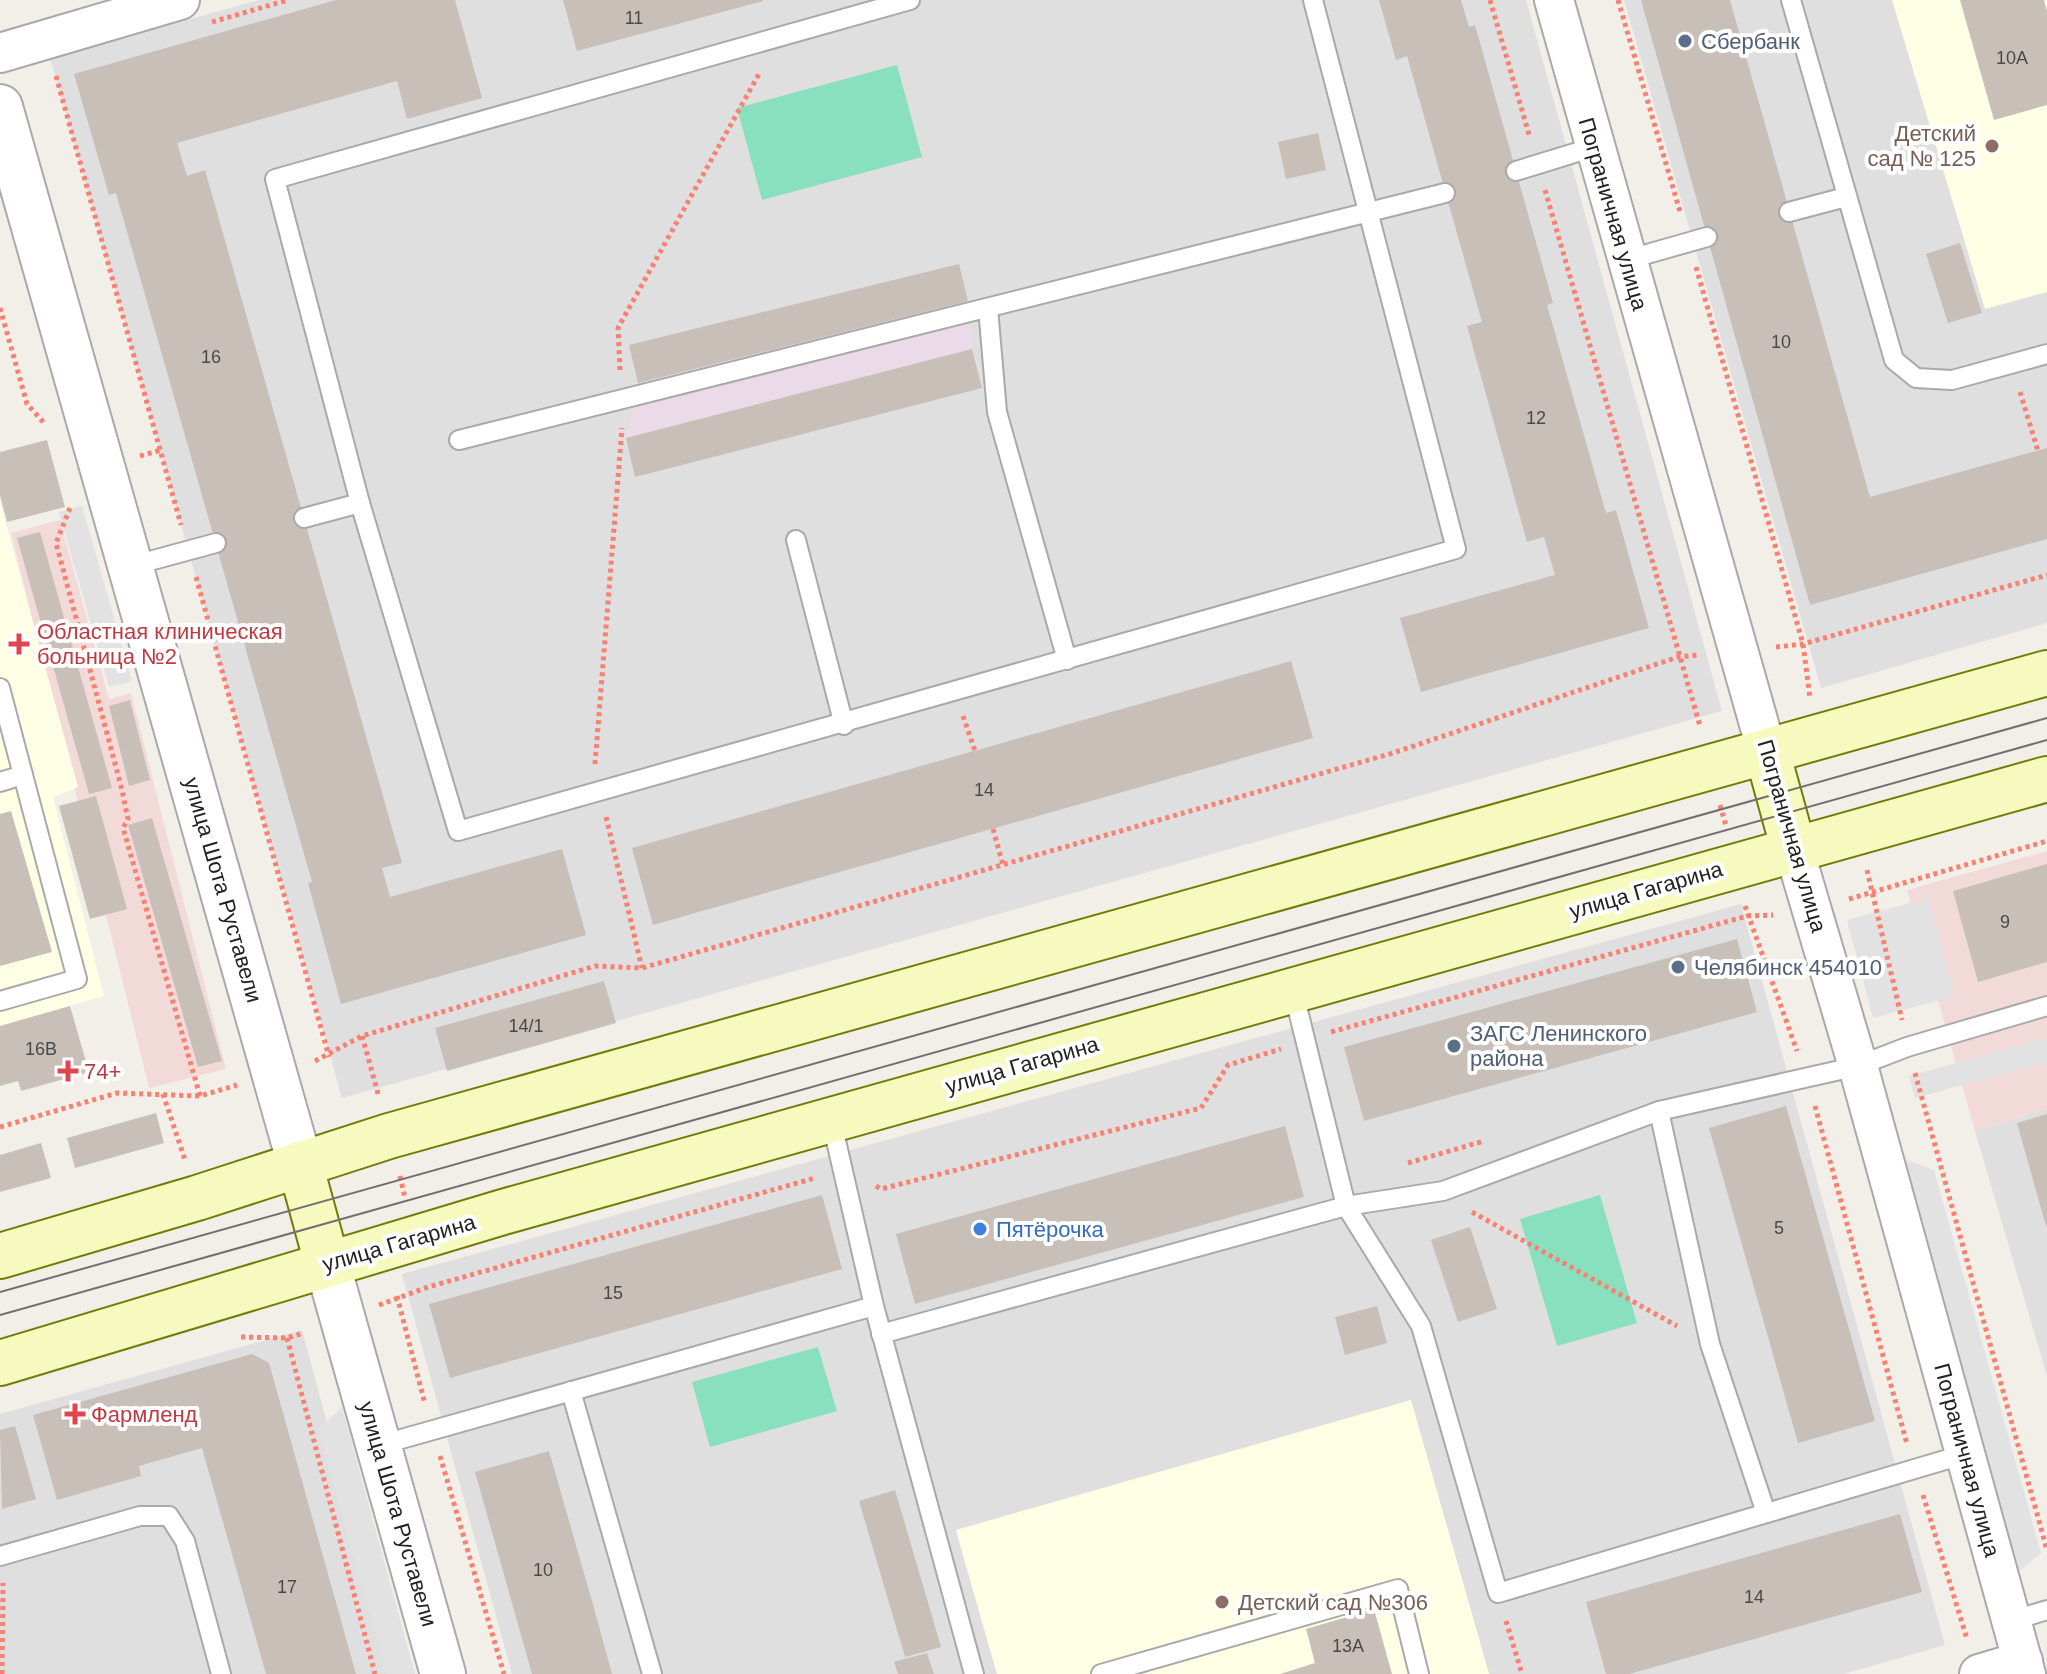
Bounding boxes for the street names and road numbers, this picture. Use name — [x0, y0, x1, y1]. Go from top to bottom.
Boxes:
street label: Пограничная улица — [1574, 115, 1653, 314]
street label: Пограничная улица — [1753, 737, 1832, 936]
street label: улица Шота Руставели — [179, 774, 267, 1006]
street label: улица Гагарина — [1567, 856, 1726, 924]
street label: улица Гагарина — [943, 1031, 1102, 1099]
street label: улица Гагарина — [320, 1209, 479, 1277]
street label: Пограничная улица — [1929, 1360, 2005, 1560]
street label: улица Шота Руставели — [354, 1398, 442, 1630]

